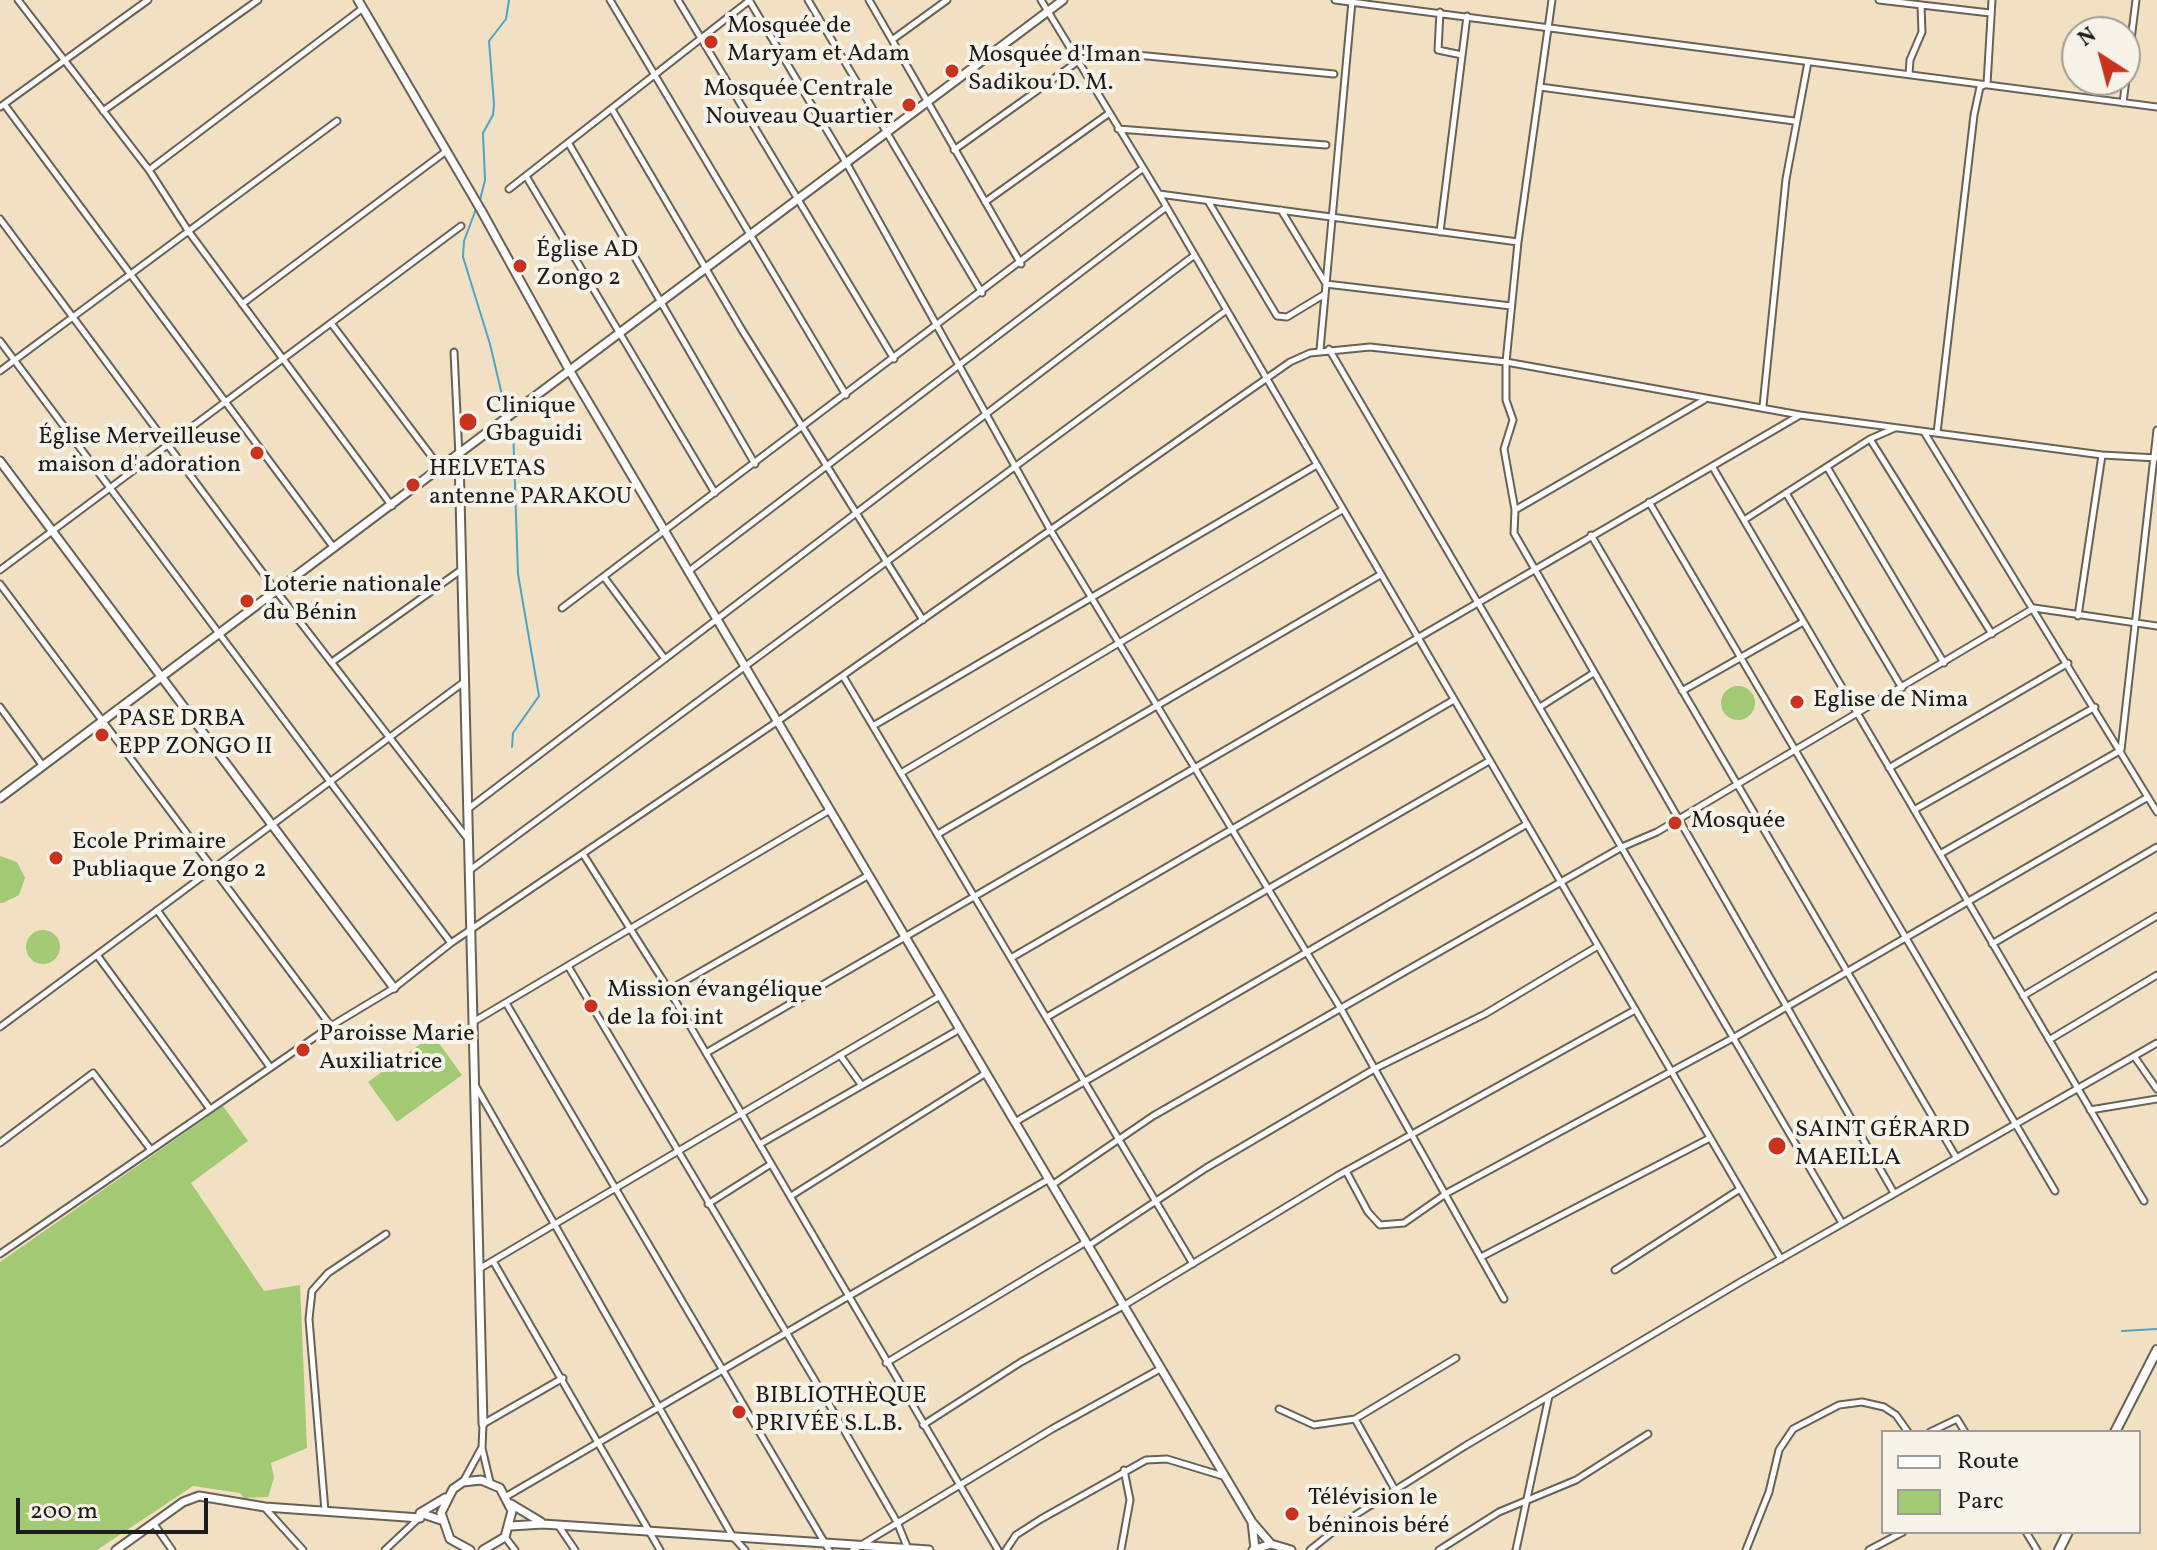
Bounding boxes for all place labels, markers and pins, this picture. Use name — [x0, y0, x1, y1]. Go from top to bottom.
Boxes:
place label: Mosquée de Maryam et Adam — [727, 14, 910, 70]
marker: Mosquée de Maryam et Adam — [702, 33, 720, 51]
place label: Mosquée d'Iman Sadikou D. M. — [968, 43, 1141, 99]
marker: Mosquée d'Iman Sadikou D. M. — [943, 62, 961, 80]
place label: Mosquée Centrale Nouveau Quartier — [704, 77, 893, 133]
marker: Mosquée Centrale Nouveau Quartier — [900, 96, 918, 114]
place label: Église AD Zongo 2 — [536, 238, 638, 294]
marker: Église AD Zongo 2 — [511, 257, 529, 275]
place label: Clinique Gbaguidi — [486, 394, 582, 450]
marker: Clinique Gbaguidi — [457, 411, 479, 433]
place label: Église Merveilleuse maison d'adoration — [37, 425, 241, 481]
marker: Église Merveilleuse maison d'adoration — [248, 444, 266, 462]
place label: HELVETAS antenne PARAKOU — [429, 457, 632, 513]
marker: HELVETAS antenne PARAKOU — [404, 476, 422, 494]
place label: Loterie nationale du Bénin — [263, 573, 441, 629]
marker: Loterie nationale du Bénin — [238, 592, 256, 610]
place label: Eglise de Nima — [1813, 688, 1968, 716]
marker: Eglise de Nima — [1788, 693, 1806, 711]
place label: PASE DRBA EPP ZONGO II — [118, 707, 272, 763]
marker: PASE DRBA EPP ZONGO II — [93, 726, 111, 744]
place label: Mosquée — [1691, 809, 1785, 837]
marker: Mosquée — [1666, 814, 1684, 832]
place label: Ecole Primaire Publiaque Zongo 2 — [72, 830, 266, 886]
marker: Ecole Primaire Publiaque Zongo 2 — [47, 849, 65, 867]
place label: Mission évangélique de la foi int — [607, 978, 822, 1034]
marker: Mission évangélique de la foi int — [582, 997, 600, 1015]
place label: Paroisse Marie Auxiliatrice — [319, 1022, 475, 1078]
marker: Paroisse Marie Auxiliatrice — [294, 1041, 312, 1059]
place label: SAINT GÉRARD MAEILLA — [1795, 1118, 1970, 1174]
marker: SAINT GÉRARD MAEILLA — [1766, 1135, 1788, 1157]
place label: BIBLIOTHÈQUE PRIVÉE S.L.B. — [755, 1384, 927, 1440]
marker: BIBLIOTHÈQUE PRIVÉE S.L.B. — [730, 1403, 748, 1421]
place label: Télévision le béninois béré — [1308, 1486, 1449, 1542]
marker: Télévision le béninois béré — [1283, 1505, 1301, 1523]

